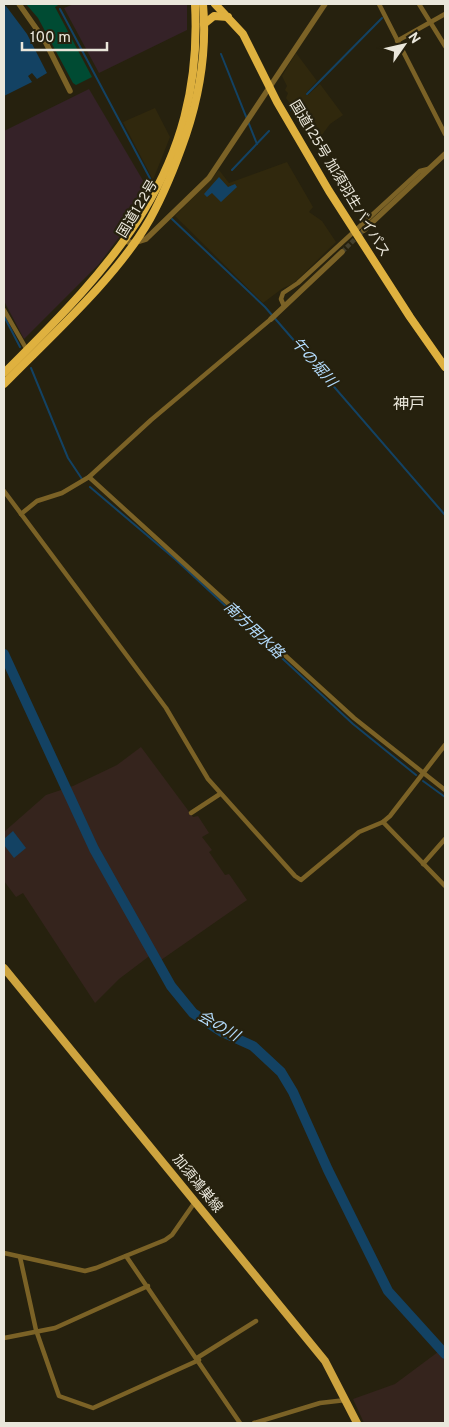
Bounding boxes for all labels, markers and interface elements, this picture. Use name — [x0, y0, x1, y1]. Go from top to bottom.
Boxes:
scale bar — [22, 20, 108, 52]
north arrow — [379, 20, 429, 70]
text: 100 m — [30, 29, 71, 48]
text: N — [404, 30, 423, 47]
street label: 国道125号 加須羽生バイパス — [285, 98, 393, 260]
street label: 国道122号 — [114, 177, 162, 241]
water label: 午の堀川 — [286, 334, 341, 393]
district label: 神戸 — [393, 395, 425, 415]
water label: 南方用水路 — [219, 598, 288, 665]
water label: 会の川 — [194, 1008, 244, 1047]
street label: 加須鴻巣線 — [168, 1151, 226, 1217]

